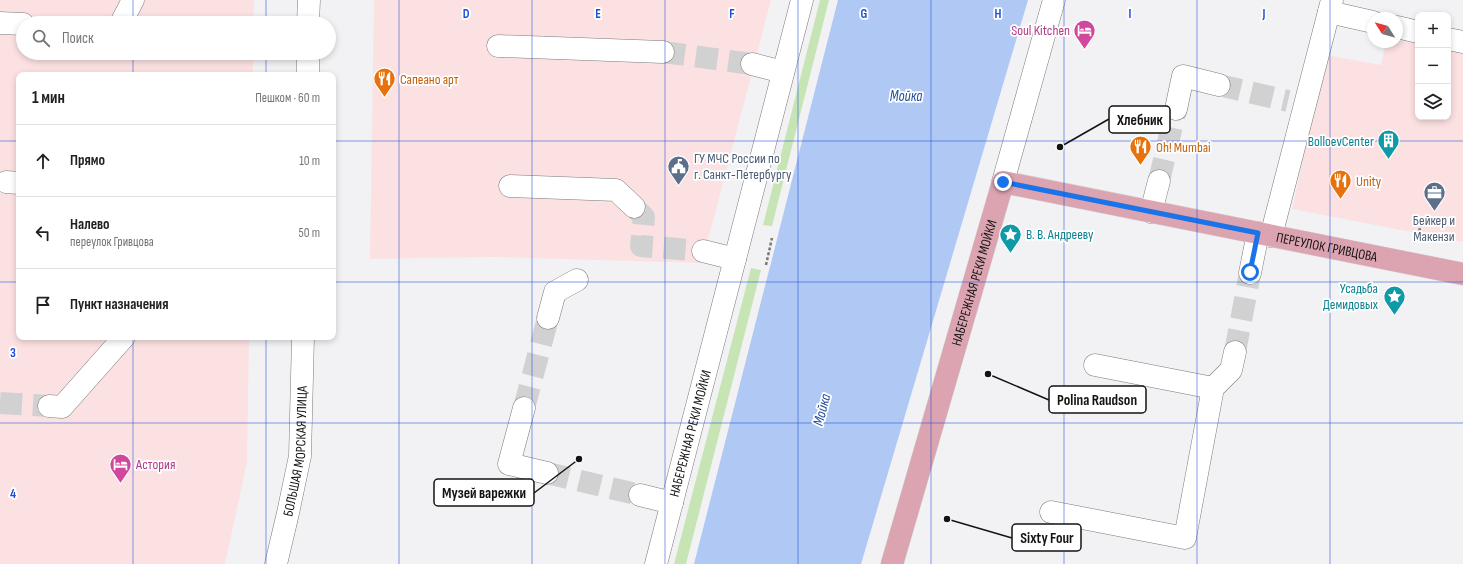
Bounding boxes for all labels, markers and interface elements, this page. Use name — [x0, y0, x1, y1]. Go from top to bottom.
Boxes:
text: D — [463, 6, 470, 22]
text: E — [595, 6, 601, 22]
text: F — [729, 6, 735, 22]
text: G — [861, 6, 868, 22]
text: H — [995, 6, 1002, 22]
text: I — [1129, 6, 1132, 22]
text: J — [1262, 6, 1266, 22]
north arrow — [1367, 12, 1403, 48]
map controls — [1415, 12, 1451, 120]
button: + — [1415, 12, 1451, 48]
search box — [16, 16, 336, 60]
hotel icon: Soul Kitchen — [1072, 17, 1098, 50]
place label: Soul Kitchen — [1011, 22, 1070, 39]
icon: search — [30, 27, 52, 49]
text: Поиск — [62, 29, 94, 48]
button: − — [1415, 48, 1451, 84]
restaurant icon: Сапеано арт — [372, 66, 398, 99]
place label: Сапеано арт — [400, 71, 459, 88]
button: layers — [1415, 84, 1451, 120]
water label: Мойка — [890, 87, 922, 106]
text: 1 мин — [32, 88, 65, 108]
text: Пешком · 60 m — [255, 90, 320, 106]
callout: Хлебник — [1109, 106, 1170, 133]
text: Хлебник — [1116, 111, 1164, 130]
building icon: BolloevCenter — [1376, 128, 1402, 161]
place label: BolloevCenter — [1308, 133, 1374, 150]
restaurant icon: Oh! Mumbai — [1128, 134, 1154, 167]
place label: Oh! Mumbai — [1156, 139, 1211, 156]
icon: ahead — [32, 150, 54, 172]
place label: ГУ МЧС России по г. Санкт-Петербургу — [694, 150, 792, 183]
text: Прямо — [70, 151, 105, 170]
text: 10 m — [299, 153, 320, 169]
public building icon: ГУ МЧС России по г. Санкт-Петербургу — [665, 153, 691, 186]
restaurant icon: Unity — [1328, 168, 1354, 201]
route end — [994, 173, 1012, 191]
place label: Unity — [1356, 173, 1382, 190]
office icon: Бейкер и Макензи — [1421, 179, 1447, 212]
place label: Бейкер и Макензи — [1413, 212, 1455, 245]
text: Налево — [70, 215, 110, 234]
street label: НАБЕРЕЖНАЯ РЕКИ МОЙКИ — [947, 218, 1000, 348]
place icon: В. В. Андрееву — [998, 221, 1024, 254]
icon: left — [32, 222, 54, 244]
text: 50 m — [299, 225, 320, 241]
place label: В. В. Андрееву — [1026, 226, 1094, 243]
street label: ПЕРЕУЛОК ГРИВЦОВА — [1275, 228, 1380, 265]
text: переулок Гривцова — [70, 234, 154, 250]
route start — [1241, 263, 1259, 281]
place label: Усадьба Демидовых — [1323, 280, 1379, 313]
place icon: Усадьба Демидовых — [1381, 283, 1407, 316]
icon: arrive — [32, 294, 54, 316]
text: Пункт назначения — [70, 295, 168, 314]
text: 3 — [10, 345, 16, 361]
street label: НАБЕРЕЖНАЯ РЕКИ МОЙКИ — [665, 368, 714, 499]
street label: БОЛЬШАЯ МОРСКАЯ УЛИЦА — [279, 385, 310, 518]
callout: Polina Raudson — [1049, 386, 1146, 413]
text: Polina Raudson — [1057, 391, 1137, 410]
water label: Мойка — [809, 392, 835, 428]
hotel icon: Астория — [107, 451, 133, 484]
place label: Астория — [135, 456, 175, 473]
callout: Музей варежки — [434, 479, 534, 506]
text: Музей варежки — [442, 484, 526, 503]
text: 4 — [10, 486, 16, 502]
callout: Sixty Four — [1012, 524, 1081, 551]
text: Sixty Four — [1020, 529, 1074, 548]

